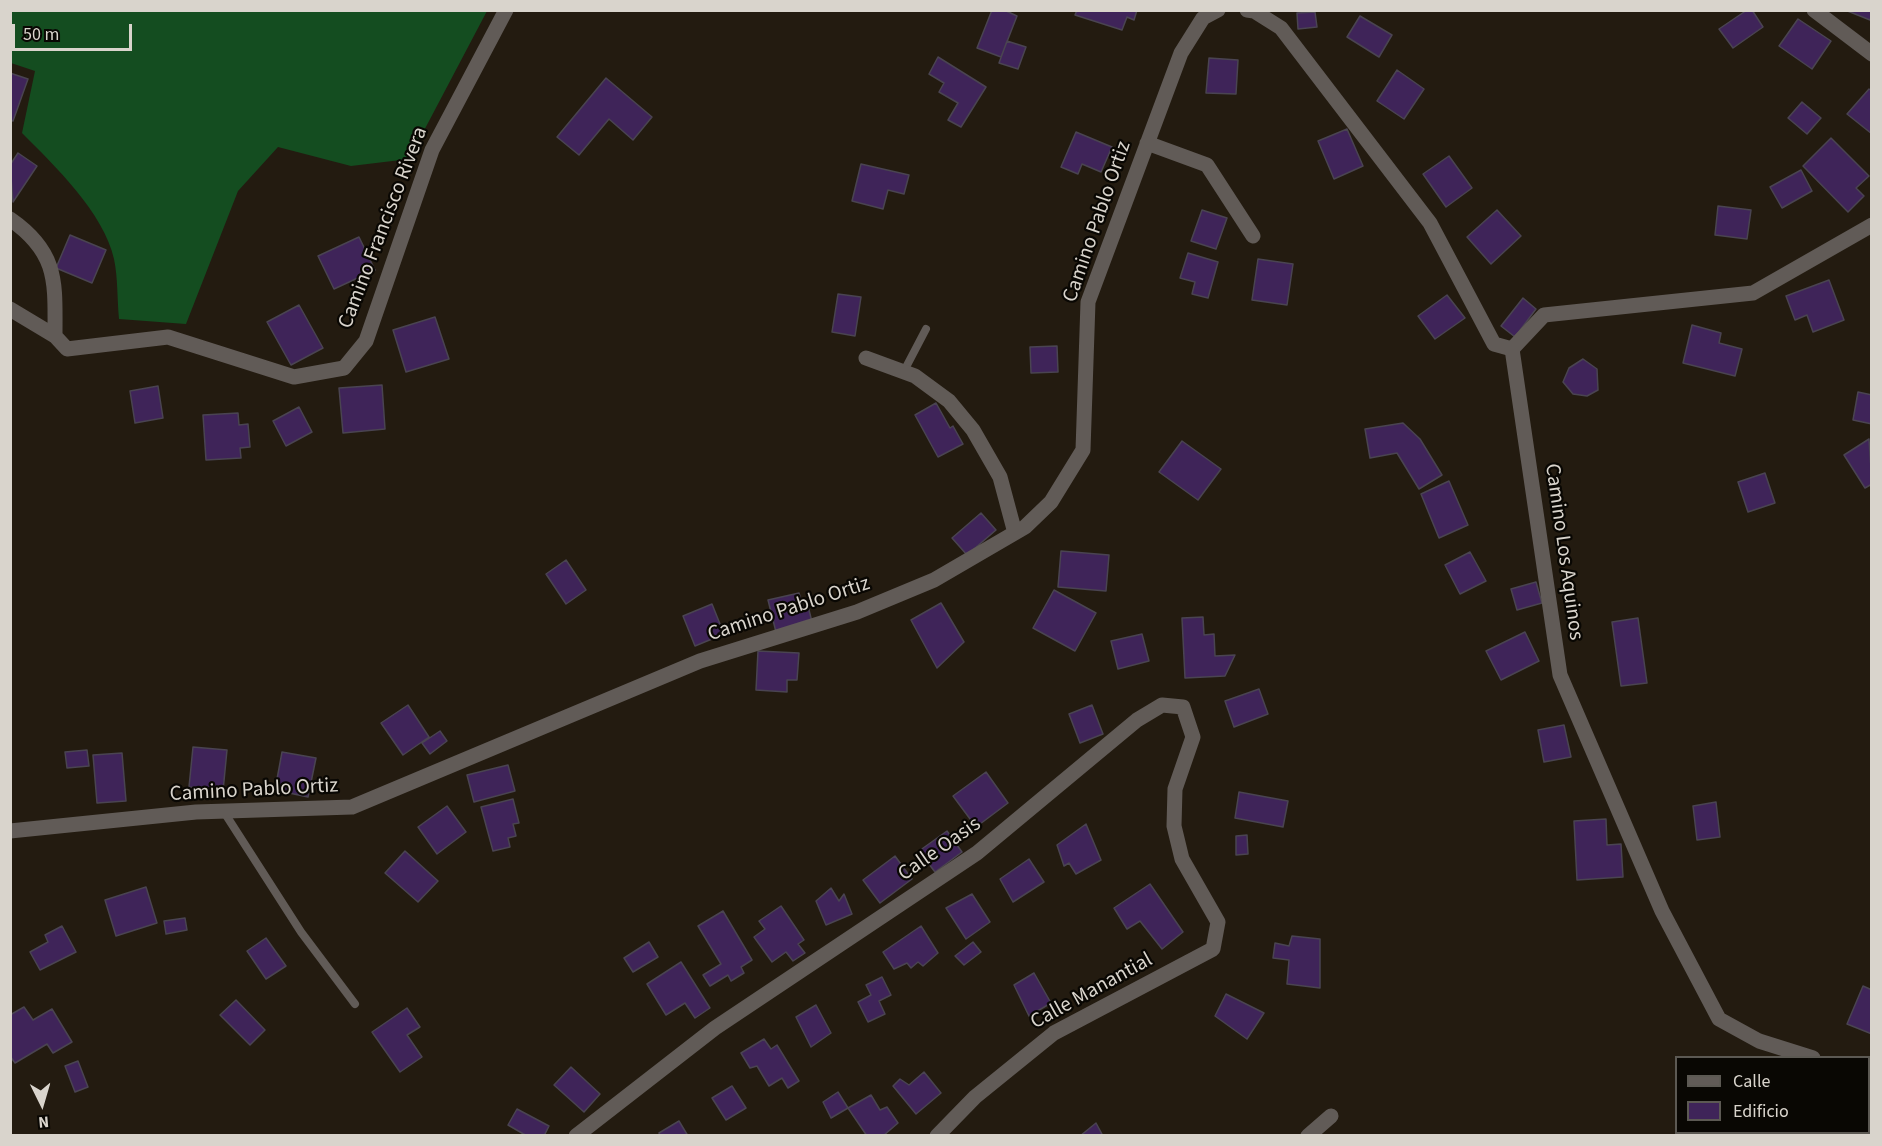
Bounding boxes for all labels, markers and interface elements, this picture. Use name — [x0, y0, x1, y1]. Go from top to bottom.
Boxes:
scale bar — [15, 12, 135, 50]
text: 50 m — [23, 22, 59, 47]
street label: Camino Francisco Rivera — [334, 124, 434, 332]
street label: Camino Pablo Ortiz — [1059, 138, 1137, 306]
street label: Camino Los Aquinos — [1538, 462, 1588, 642]
street label: Camino Pablo Ortiz — [705, 572, 873, 648]
street label: Camino Pablo Ortiz — [169, 774, 339, 808]
street label: Calle Oasis — [894, 812, 986, 888]
street label: Calle Manantial — [1027, 948, 1157, 1036]
legend — [1675, 1056, 1870, 1134]
text: Calle — [1733, 1069, 1770, 1094]
north arrow — [12, 1074, 72, 1134]
text: Edificio — [1733, 1099, 1789, 1124]
text: N — [37, 1111, 50, 1133]

